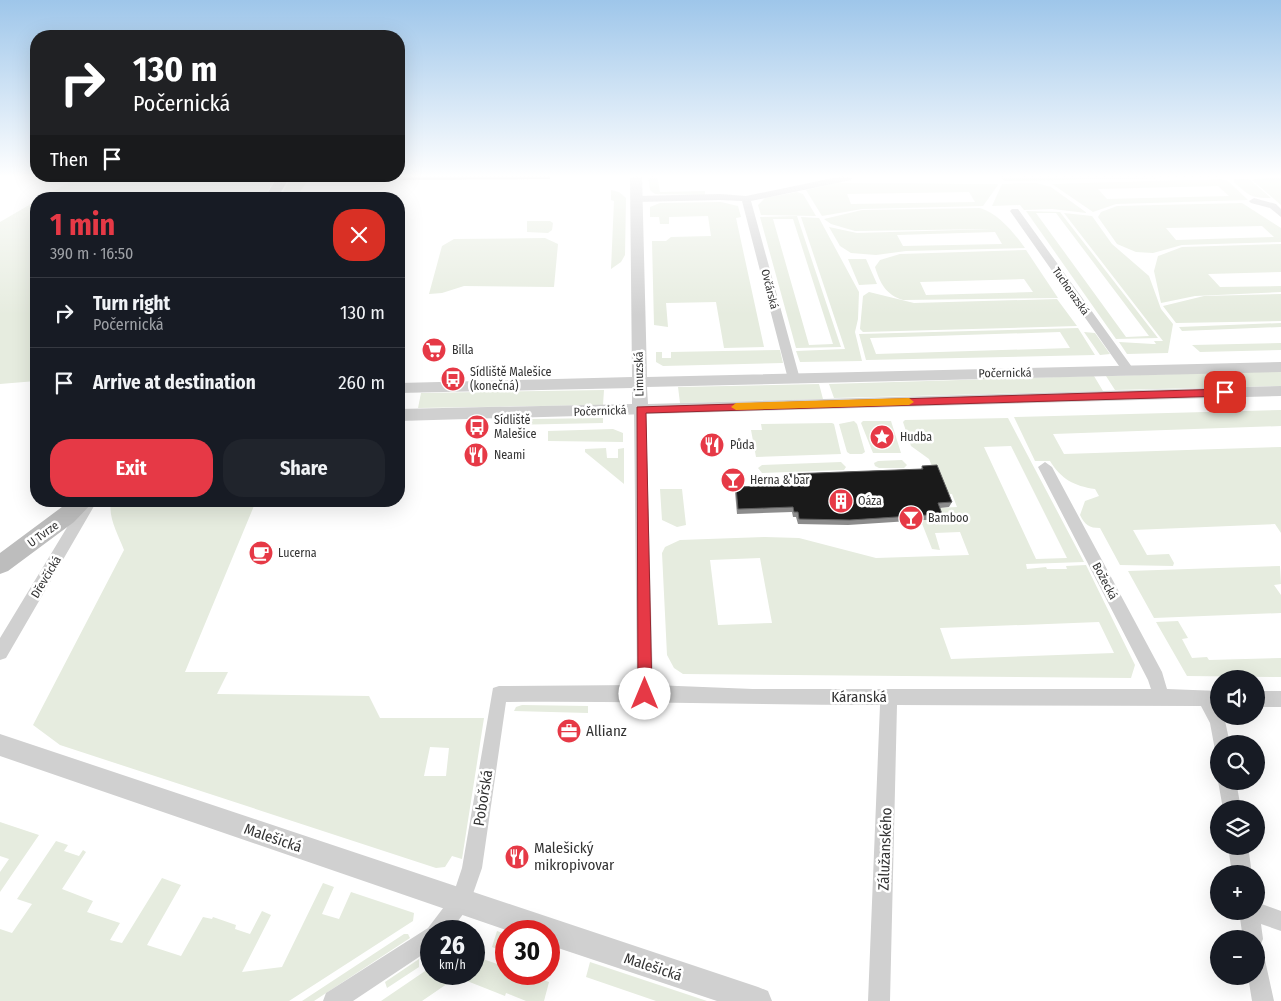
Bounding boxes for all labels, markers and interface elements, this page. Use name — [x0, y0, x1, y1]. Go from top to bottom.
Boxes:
text: 130 m — [133, 48, 217, 90]
icon: right — [50, 50, 115, 115]
text: Počernická — [133, 90, 230, 117]
icon: arrive — [98, 145, 126, 173]
text: Then — [50, 148, 88, 171]
text: 1 min — [50, 207, 115, 243]
button: close — [333, 209, 385, 261]
text: 390 m · 16:50 — [50, 244, 133, 263]
street label: Tuchorazská — [1050, 265, 1092, 318]
street label: Ovčárská — [758, 268, 781, 310]
text: Turn right — [93, 292, 170, 315]
icon: right — [50, 299, 78, 327]
text: 130 m — [340, 301, 385, 324]
text: Počernická — [93, 315, 164, 334]
supermarket icon: Billa — [421, 337, 447, 363]
place label: Billa — [452, 343, 474, 357]
street label: Limuzská — [632, 351, 646, 397]
place label: Sídliště Malešice (konečná) — [470, 365, 552, 393]
bus stop icon: Sídliště Malešice (konečná) — [440, 366, 466, 392]
street label: Počernická — [978, 366, 1032, 380]
icon: arrive — [50, 369, 78, 397]
text: Arrive at destination — [93, 371, 256, 394]
text: 260 m — [338, 371, 385, 394]
pin — [1204, 371, 1246, 413]
icon: arrive — [1211, 378, 1239, 406]
street label: Počernická — [573, 403, 627, 419]
place label: Sídliště Malešice — [494, 413, 536, 441]
bus stop icon: Sídliště Malešice — [464, 414, 490, 440]
place icon: Hudba — [869, 424, 895, 450]
place label: Hudba — [900, 430, 932, 444]
restaurant icon: Půda — [699, 432, 725, 458]
place label: Půda — [730, 438, 755, 452]
button: Exit — [50, 439, 213, 497]
button: Share — [223, 439, 385, 497]
restaurant icon: Neami — [463, 442, 489, 468]
place label: Neami — [494, 448, 525, 462]
bar icon: Herna & bar — [720, 467, 746, 493]
place label: Herna & bar — [750, 473, 810, 487]
building icon: Oáza — [828, 488, 854, 514]
place label: Oáza — [858, 494, 882, 508]
bar icon: Bamboo — [898, 505, 924, 531]
place label: Bamboo — [928, 511, 969, 525]
street label: U Tvrze — [25, 518, 61, 550]
cafe icon: Lucerna — [248, 540, 274, 566]
place label: Lucerna — [278, 546, 317, 560]
street label: Dřevčická — [28, 553, 64, 601]
street label: Božecká — [1089, 560, 1121, 602]
position arrow — [618, 667, 670, 719]
map controls — [1210, 670, 1265, 985]
button: sound — [1210, 670, 1265, 725]
street label: Káranská — [831, 688, 887, 706]
office icon: Allianz — [556, 718, 582, 744]
place label: Allianz — [586, 722, 627, 740]
button: search — [1210, 735, 1265, 790]
street label: Pobořská — [470, 769, 496, 827]
button: layers — [1210, 800, 1265, 855]
street label: Zálužanského — [875, 807, 895, 891]
street label: Malešická — [242, 820, 304, 856]
place label: Malešický mikropivovar — [534, 839, 615, 874]
restaurant icon: Malešický mikropivovar — [504, 844, 530, 870]
button: + — [1210, 865, 1265, 920]
speed limit sign: 30 — [495, 920, 560, 985]
button: − — [1210, 930, 1265, 985]
text: 26 — [440, 931, 465, 961]
street label: Malešická — [622, 949, 684, 985]
text: km/h — [439, 958, 466, 972]

